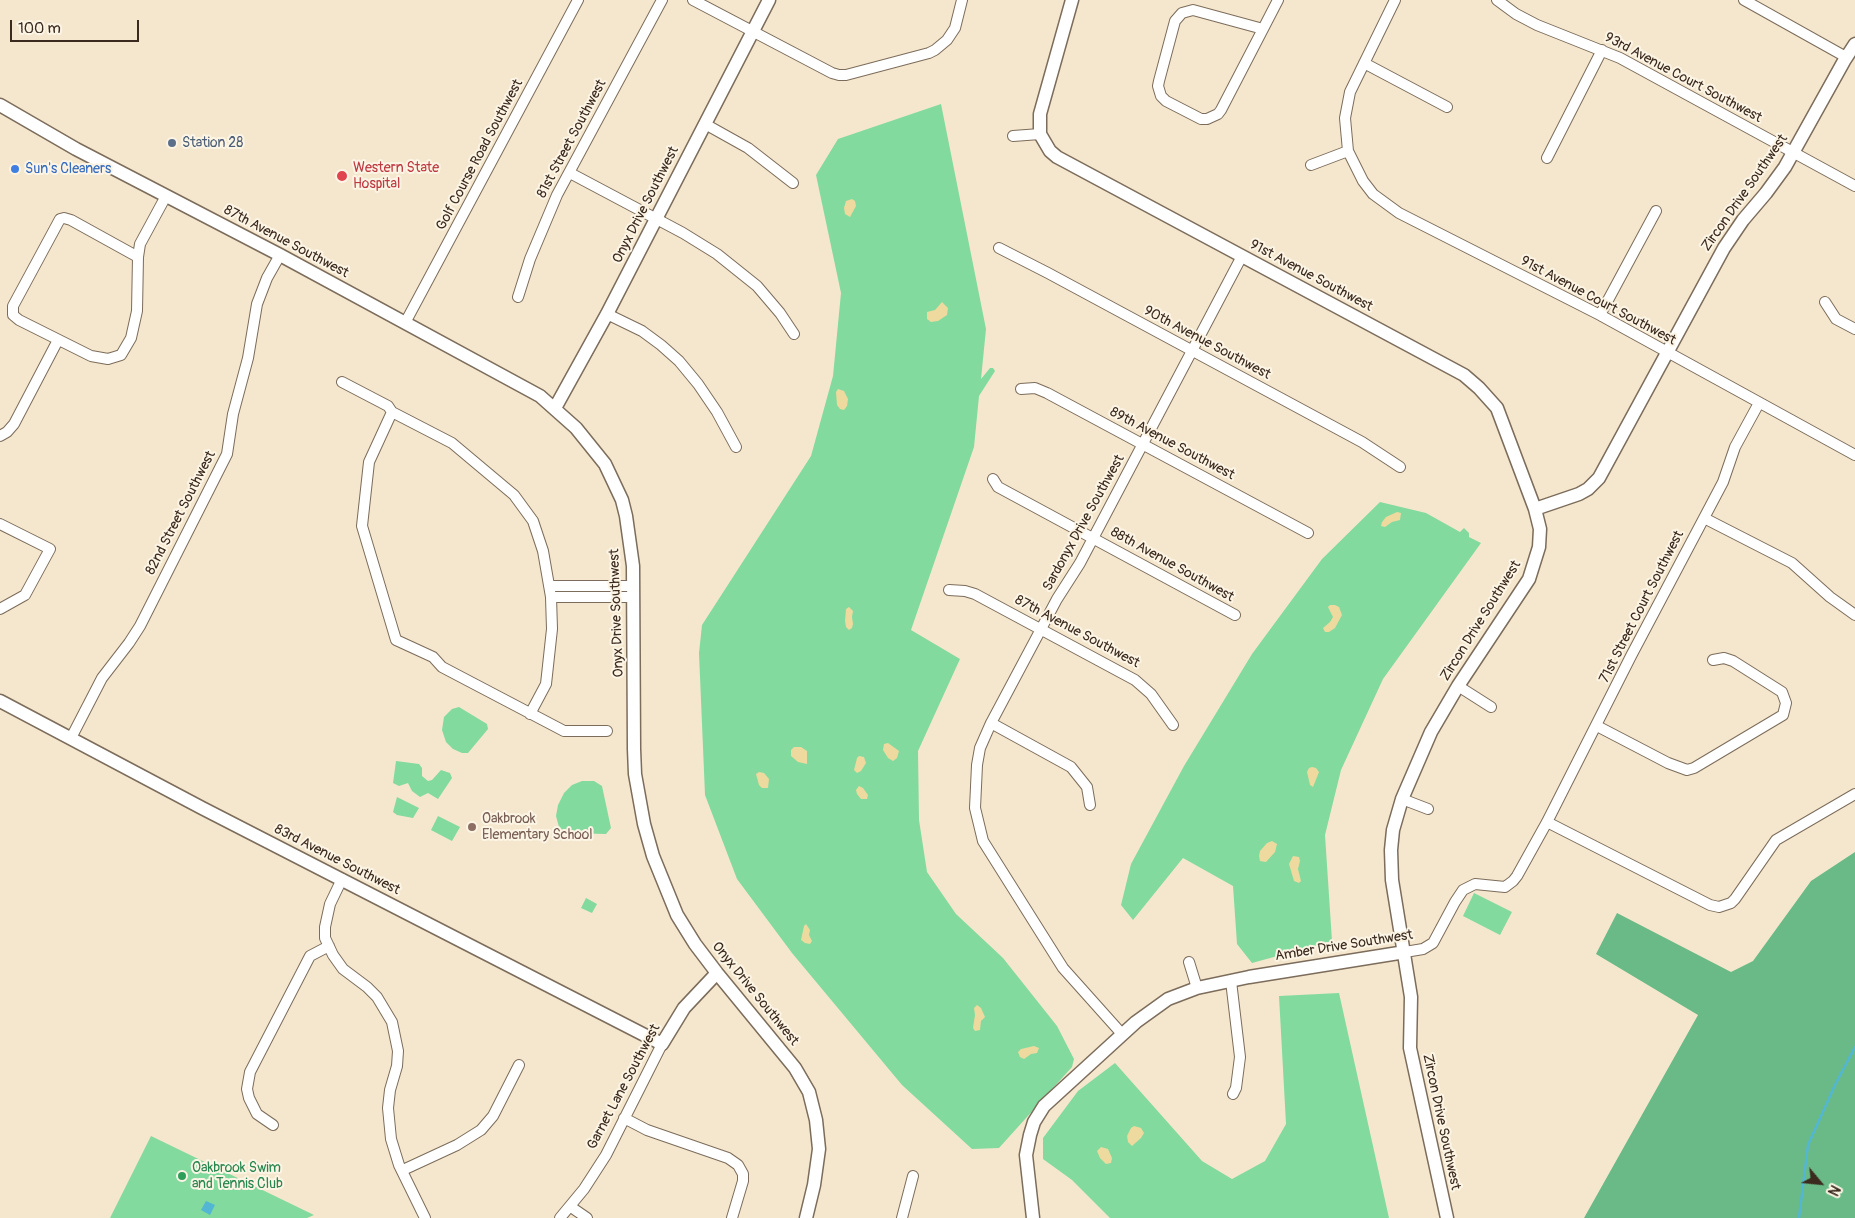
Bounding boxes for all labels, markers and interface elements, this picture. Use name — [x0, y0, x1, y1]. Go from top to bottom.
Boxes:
scale bar — [12, 10, 141, 42]
text: 100 m — [18, 19, 61, 38]
street label: 93rd Avenue Court Southwest — [1601, 29, 1765, 127]
street label: Golf Course Road Southwest — [433, 77, 527, 233]
street label: 81st Street Southwest — [534, 77, 610, 201]
street label: Zircon Drive Southwest — [1698, 131, 1792, 255]
place label: Station 28 — [182, 135, 243, 151]
marker: Station 28 — [166, 137, 178, 149]
street label: Onyx Drive Southwest — [609, 144, 683, 266]
place label: Western State Hospital — [353, 160, 439, 192]
place label: Sun's Cleaners — [25, 161, 111, 177]
marker: Sun's Cleaners — [9, 163, 21, 175]
marker: Western State Hospital — [335, 169, 349, 183]
street label: 87th Avenue Southwest — [221, 202, 351, 282]
street label: 91st Avenue Southwest — [1247, 236, 1375, 316]
street label: 91st Avenue Court Southwest — [1517, 253, 1679, 349]
street label: 90th Avenue Southwest — [1141, 302, 1273, 384]
street label: 89th Avenue Southwest — [1107, 404, 1237, 484]
street label: 82nd Street Southwest — [142, 448, 220, 578]
street label: Sardonyx Drive Southwest — [1040, 452, 1128, 594]
street label: 88th Avenue Southwest — [1107, 524, 1237, 606]
street label: 71st Street Court Southwest — [1596, 528, 1688, 686]
street label: Onyx Drive Southwest — [606, 548, 628, 678]
street label: Zircon Drive Southwest — [1437, 558, 1525, 684]
street label: 87th Avenue Southwest — [1012, 592, 1142, 672]
place label: Oakbrook Elementary School — [482, 811, 593, 844]
street label: 83rd Avenue Southwest — [271, 821, 403, 899]
marker: Oakbrook Elementary School — [466, 821, 478, 833]
street label: Amber Drive Southwest — [1274, 927, 1414, 965]
street label: Onyx Drive Southwest — [708, 939, 802, 1049]
street label: Garnet Lane Southwest — [584, 1022, 664, 1152]
street label: Zircon Drive Southwest — [1418, 1052, 1464, 1192]
north arrow — [1795, 1158, 1845, 1208]
place label: Oakbrook Swim and Tennis Club — [192, 1160, 283, 1192]
marker: Oakbrook Swim and Tennis Club — [176, 1170, 188, 1182]
text: N — [1824, 1182, 1843, 1198]

